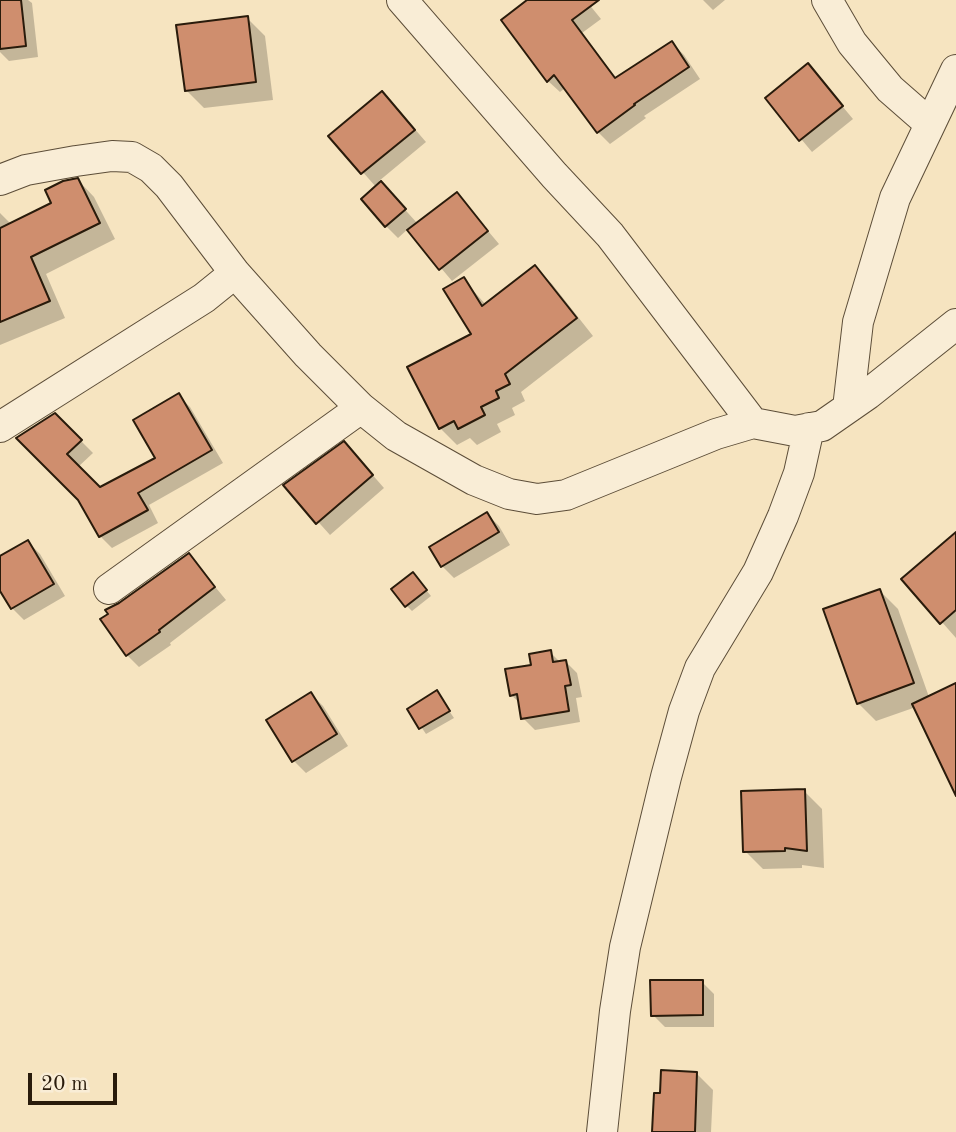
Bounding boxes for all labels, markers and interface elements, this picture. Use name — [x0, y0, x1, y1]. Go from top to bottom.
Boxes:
scale bar — [32, 1058, 121, 1102]
text: 20 m — [41, 1074, 88, 1095]

